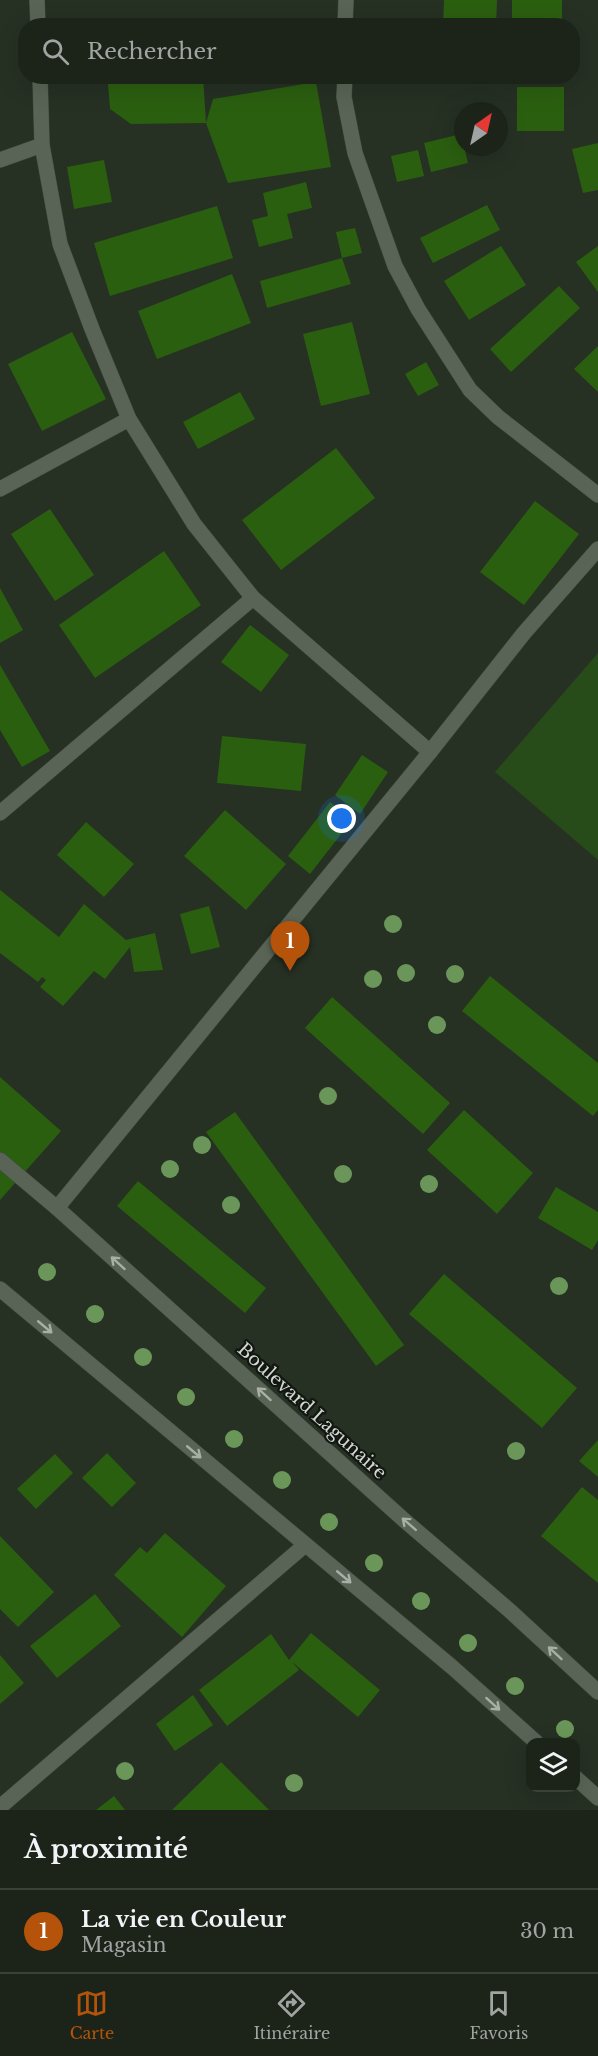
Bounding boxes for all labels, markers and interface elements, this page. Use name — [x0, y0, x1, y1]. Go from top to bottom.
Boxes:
search box — [18, 18, 580, 84]
icon: search — [39, 35, 72, 68]
text: Rechercher — [87, 38, 217, 65]
north arrow — [454, 102, 508, 156]
your location — [327, 804, 356, 833]
pin: 1 — [270, 922, 310, 971]
one-way arrow — [111, 1256, 126, 1270]
one-way arrow — [37, 1320, 52, 1334]
street label: Boulevard Lagunaire — [233, 1338, 391, 1484]
one-way arrow — [256, 1387, 271, 1401]
one-way arrow — [186, 1445, 202, 1458]
one-way arrow — [402, 1517, 417, 1531]
one-way arrow — [336, 1570, 351, 1584]
one-way arrow — [548, 1646, 563, 1660]
one-way arrow — [485, 1697, 500, 1711]
map controls — [526, 1738, 580, 1792]
button: layers — [526, 1738, 580, 1792]
text: À proximité — [24, 1833, 188, 1865]
text: La vie en Couleur — [81, 1906, 286, 1933]
text: 1 — [39, 1919, 48, 1943]
text: 30 m — [520, 1919, 574, 1943]
text: Magasin — [81, 1933, 167, 1957]
tab: Carte — [70, 1987, 114, 2043]
tab: Itinéraire — [253, 1987, 330, 2043]
tab: Favoris — [469, 1987, 528, 2043]

